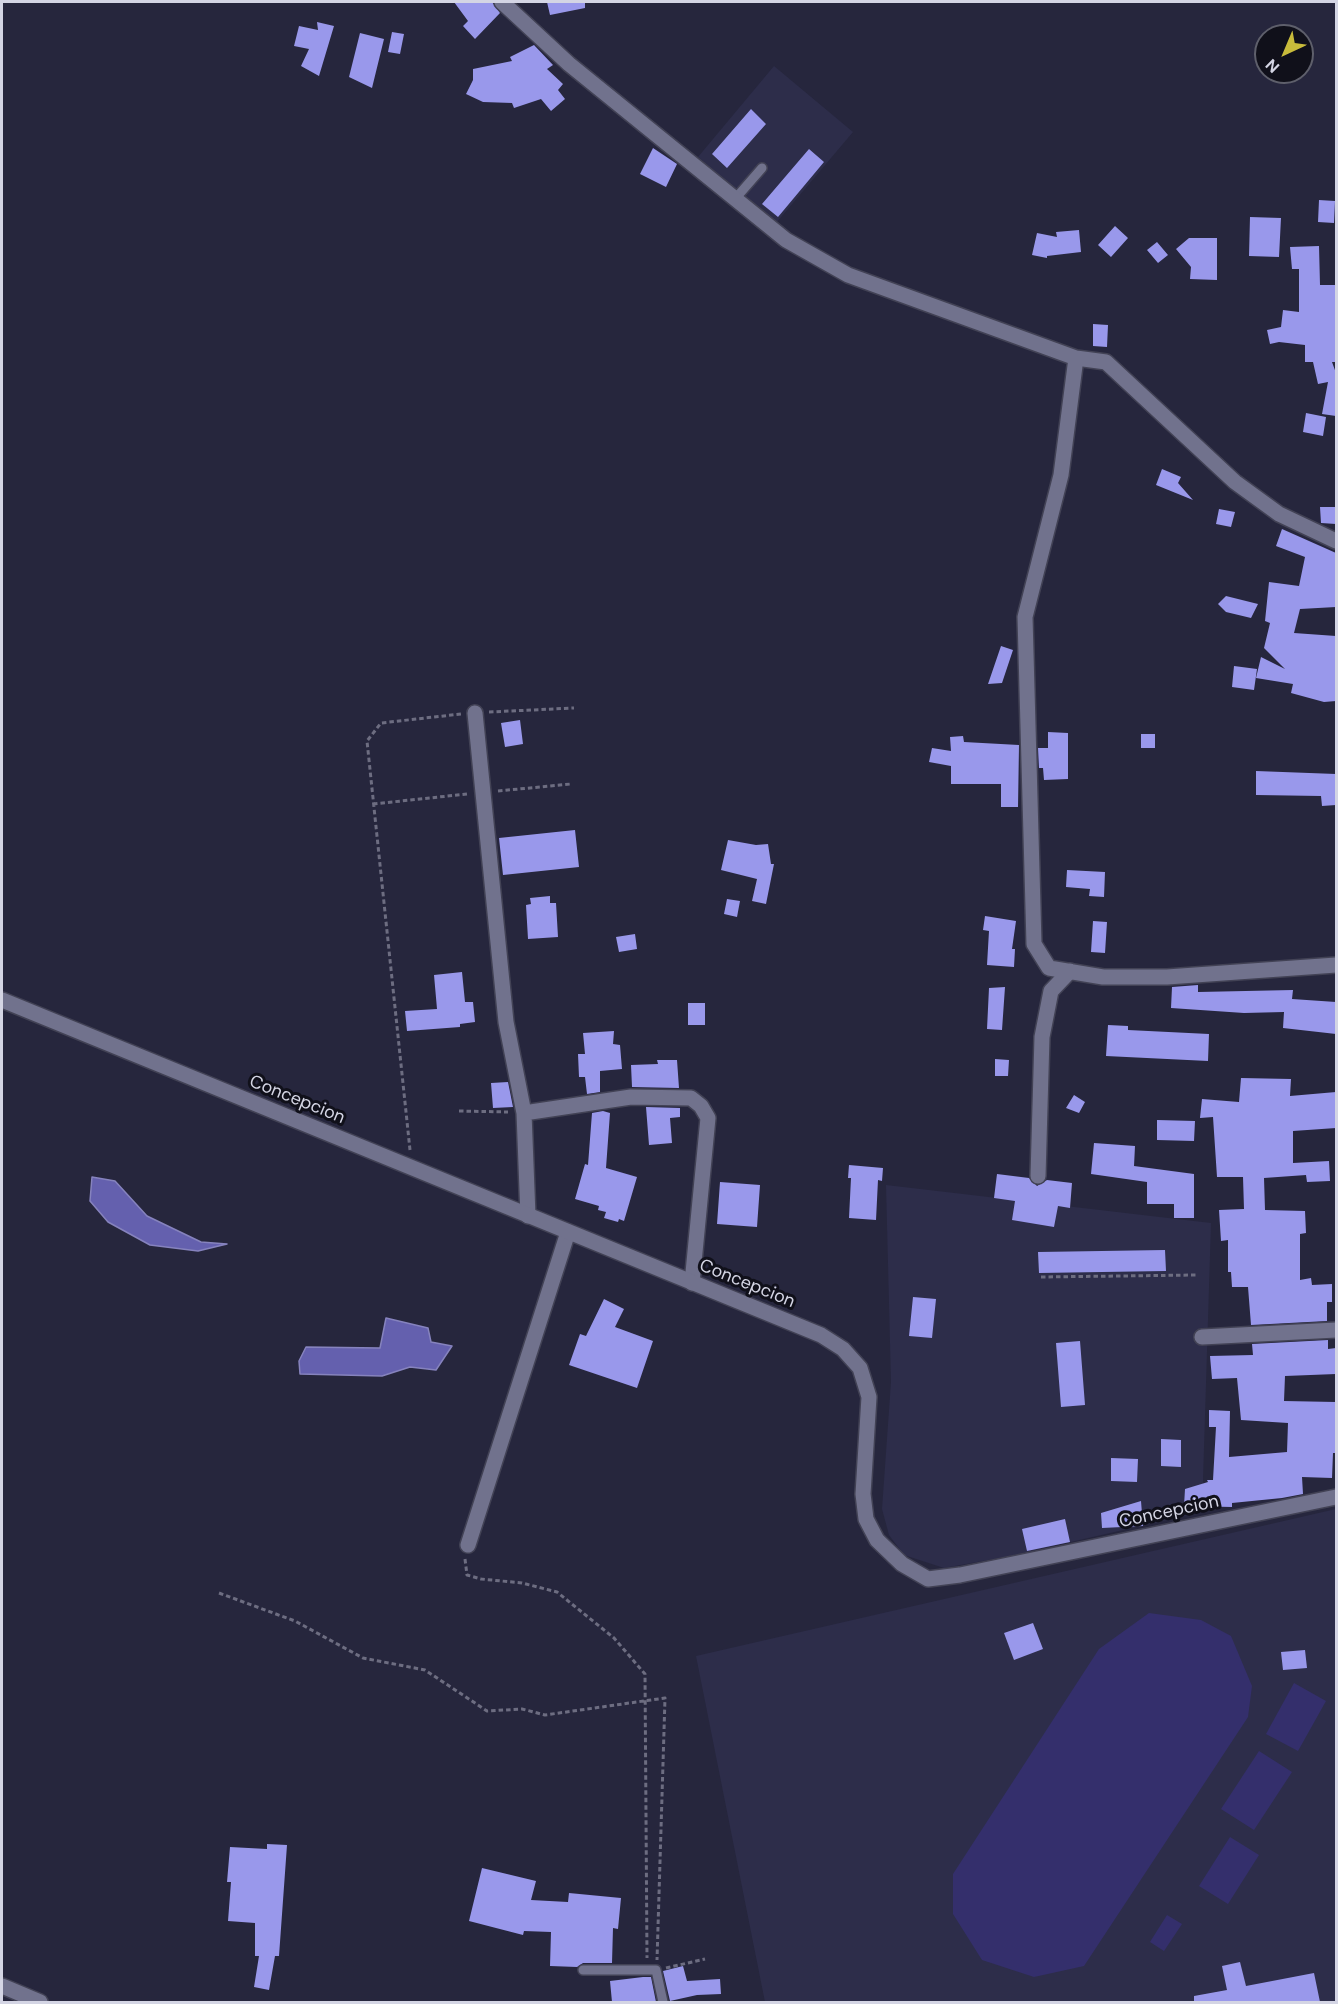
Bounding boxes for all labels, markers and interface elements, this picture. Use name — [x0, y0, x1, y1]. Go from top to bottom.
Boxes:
north arrow — [1254, 24, 1314, 84]
text: N — [1261, 54, 1284, 77]
street label: Concepcion — [246, 1071, 348, 1129]
street label: Concepcion — [696, 1255, 798, 1313]
street label: Concepcion — [1117, 1491, 1221, 1533]

